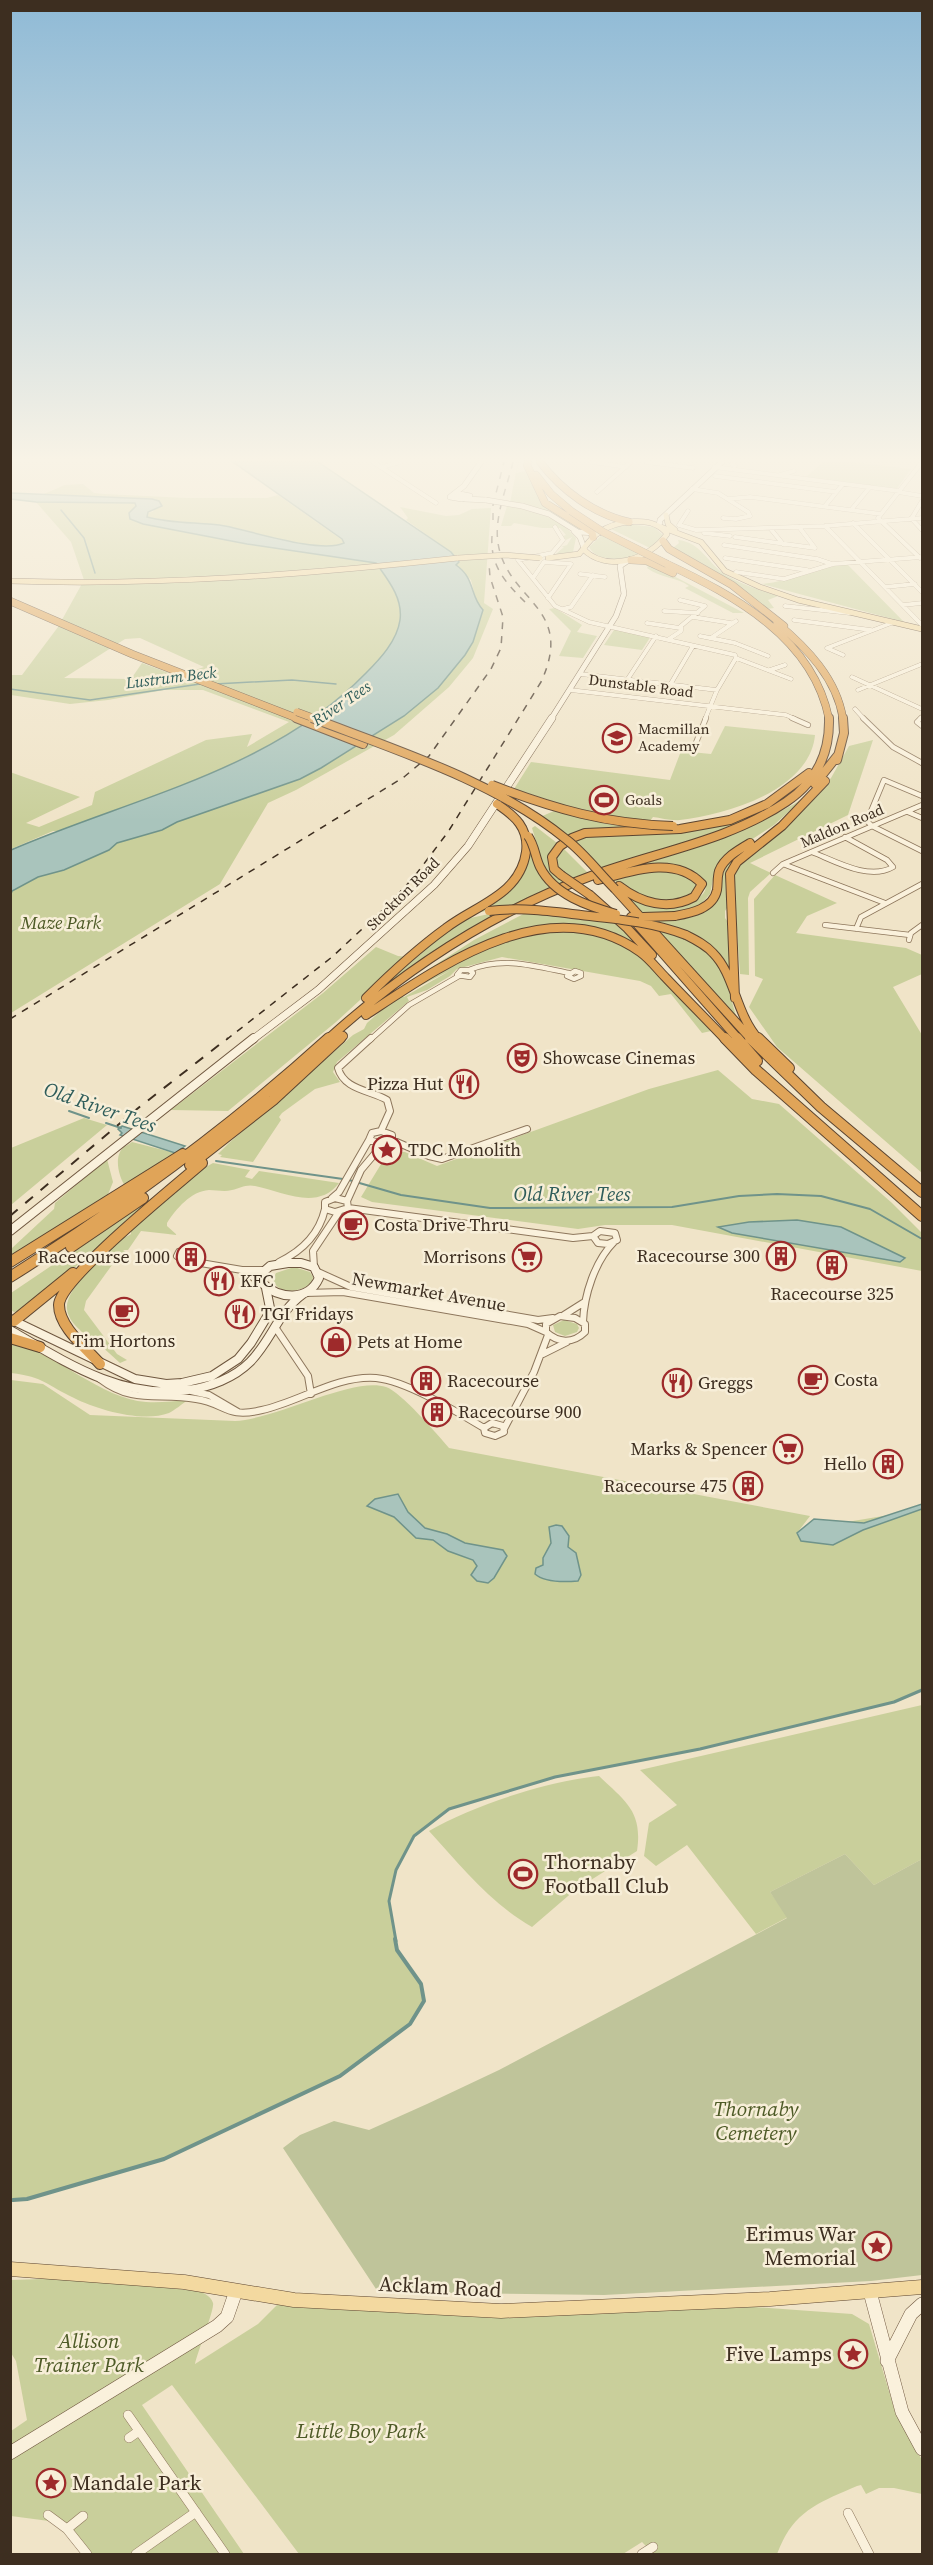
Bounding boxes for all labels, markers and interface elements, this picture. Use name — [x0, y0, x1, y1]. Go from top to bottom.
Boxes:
water label: Lustrum Beck — [123, 660, 218, 694]
street label: Dunstable Road — [587, 669, 695, 702]
water label: River Tees — [306, 675, 375, 731]
place label: Macmillan Academy — [638, 718, 710, 756]
school or university icon: Macmillan Academy — [601, 722, 633, 754]
sports icon: Goals — [588, 784, 620, 816]
place label: Goals — [625, 789, 662, 810]
street label: Maldon Road — [797, 798, 887, 853]
street label: Stockton Road — [361, 852, 444, 935]
park label: Maze Park — [20, 910, 102, 935]
theatre icon: Showcase Cinemas — [506, 1042, 538, 1074]
place label: Showcase Cinemas — [543, 1045, 695, 1070]
restaurant icon: Pizza Hut — [448, 1068, 480, 1100]
place label: Pizza Hut — [367, 1071, 443, 1096]
water label: Old River Tees — [40, 1075, 161, 1140]
place icon: TDC Monolith — [371, 1134, 403, 1166]
place label: TDC Monolith — [408, 1137, 521, 1162]
water label: Old River Tees — [514, 1180, 631, 1208]
cafe icon: Costa Drive Thru — [337, 1209, 369, 1241]
place label: Costa Drive Thru — [374, 1212, 509, 1237]
building icon: Racecourse 300 — [765, 1240, 797, 1272]
building icon: Racecourse 1000 — [175, 1241, 207, 1273]
supermarket icon: Morrisons — [511, 1241, 543, 1273]
place label: Racecourse 300 — [637, 1243, 760, 1268]
place label: Racecourse 1000 — [38, 1244, 170, 1269]
place label: Morrisons — [423, 1244, 506, 1269]
building icon: Racecourse 325 — [816, 1249, 848, 1281]
restaurant icon: KFC — [203, 1265, 235, 1297]
street label: Newmarket Avenue — [350, 1266, 508, 1317]
place label: KFC — [240, 1268, 274, 1293]
place label: Racecourse 325 — [770, 1281, 894, 1306]
cafe icon: Tim Hortons — [108, 1296, 140, 1328]
restaurant icon: TGI Fridays — [224, 1298, 256, 1330]
place label: TGI Fridays — [261, 1301, 354, 1326]
shop icon: Pets at Home — [320, 1326, 352, 1358]
place label: Tim Hortons — [73, 1328, 176, 1353]
place label: Pets at Home — [357, 1329, 463, 1354]
cafe icon: Costa — [797, 1364, 829, 1396]
building icon: Racecourse — [410, 1365, 442, 1397]
restaurant icon: Greggs — [661, 1367, 693, 1399]
place label: Costa — [834, 1367, 879, 1392]
place label: Racecourse — [447, 1368, 539, 1393]
place label: Greggs — [698, 1370, 753, 1395]
building icon: Racecourse 900 — [421, 1396, 453, 1428]
place label: Racecourse 900 — [458, 1399, 581, 1424]
supermarket icon: Marks & Spencer — [772, 1433, 804, 1465]
place label: Marks & Spencer — [631, 1436, 767, 1461]
building icon: Hello — [872, 1448, 904, 1480]
place label: Hello — [824, 1451, 867, 1476]
building icon: Racecourse 475 — [732, 1470, 764, 1502]
place label: Racecourse 475 — [604, 1473, 727, 1498]
place label: Thornaby Football Club — [544, 1847, 669, 1900]
sports icon: Thornaby Football Club — [507, 1858, 539, 1890]
park label: Thornaby Cemetery — [713, 2094, 800, 2147]
place label: Erimus War Memorial — [746, 2219, 856, 2272]
place icon: Erimus War Memorial — [861, 2230, 893, 2262]
street label: Acklam Road — [378, 2269, 502, 2304]
park label: Allison Trainer Park — [34, 2326, 144, 2379]
place icon: Five Lamps — [837, 2338, 869, 2370]
place label: Five Lamps — [725, 2339, 832, 2368]
park label: Little Boy Park — [295, 2416, 426, 2445]
place icon: Mandale Park — [35, 2467, 67, 2499]
place label: Mandale Park — [72, 2468, 202, 2497]

